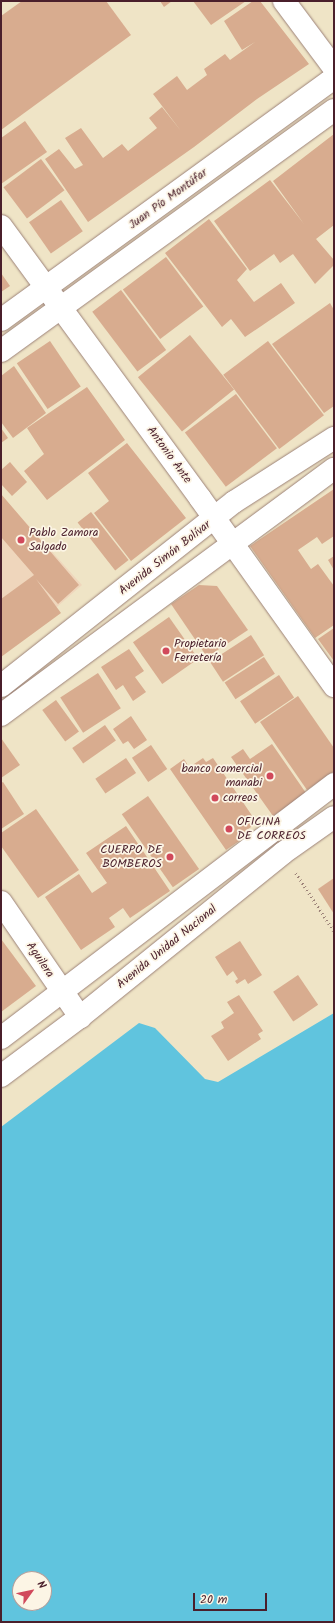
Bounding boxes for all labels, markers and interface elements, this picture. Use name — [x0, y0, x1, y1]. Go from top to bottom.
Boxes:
street label: Juan Pío Montúfar — [126, 166, 210, 232]
street label: Antonio Ante — [143, 424, 195, 486]
street label: Avenida Simón Bolívar — [116, 518, 214, 598]
place label: Pablo Zamora Salgado — [29, 526, 98, 554]
marker: Pablo Zamora Salgado — [16, 535, 26, 545]
place label: Propietario Ferretería — [174, 637, 226, 665]
marker: Propietario Ferretería — [161, 646, 171, 656]
place label: banco comercial manabi — [182, 762, 262, 790]
marker: banco comercial manabi — [265, 771, 275, 781]
place label: correos — [223, 791, 258, 805]
marker: correos — [210, 793, 220, 803]
place label: OFICINA DE CORREOS — [237, 815, 306, 843]
marker: OFICINA DE CORREOS — [224, 824, 234, 834]
place label: CUERPO DE BOMBEROS — [100, 843, 162, 871]
marker: CUERPO DE BOMBEROS — [165, 852, 175, 862]
street label: Avenida Unidad Nacional — [114, 902, 220, 992]
street label: Aguilera — [23, 940, 57, 980]
north arrow — [12, 1571, 52, 1611]
text: N — [32, 1577, 51, 1593]
scale bar — [195, 1585, 269, 1611]
text: 20 m — [200, 1590, 227, 1609]

